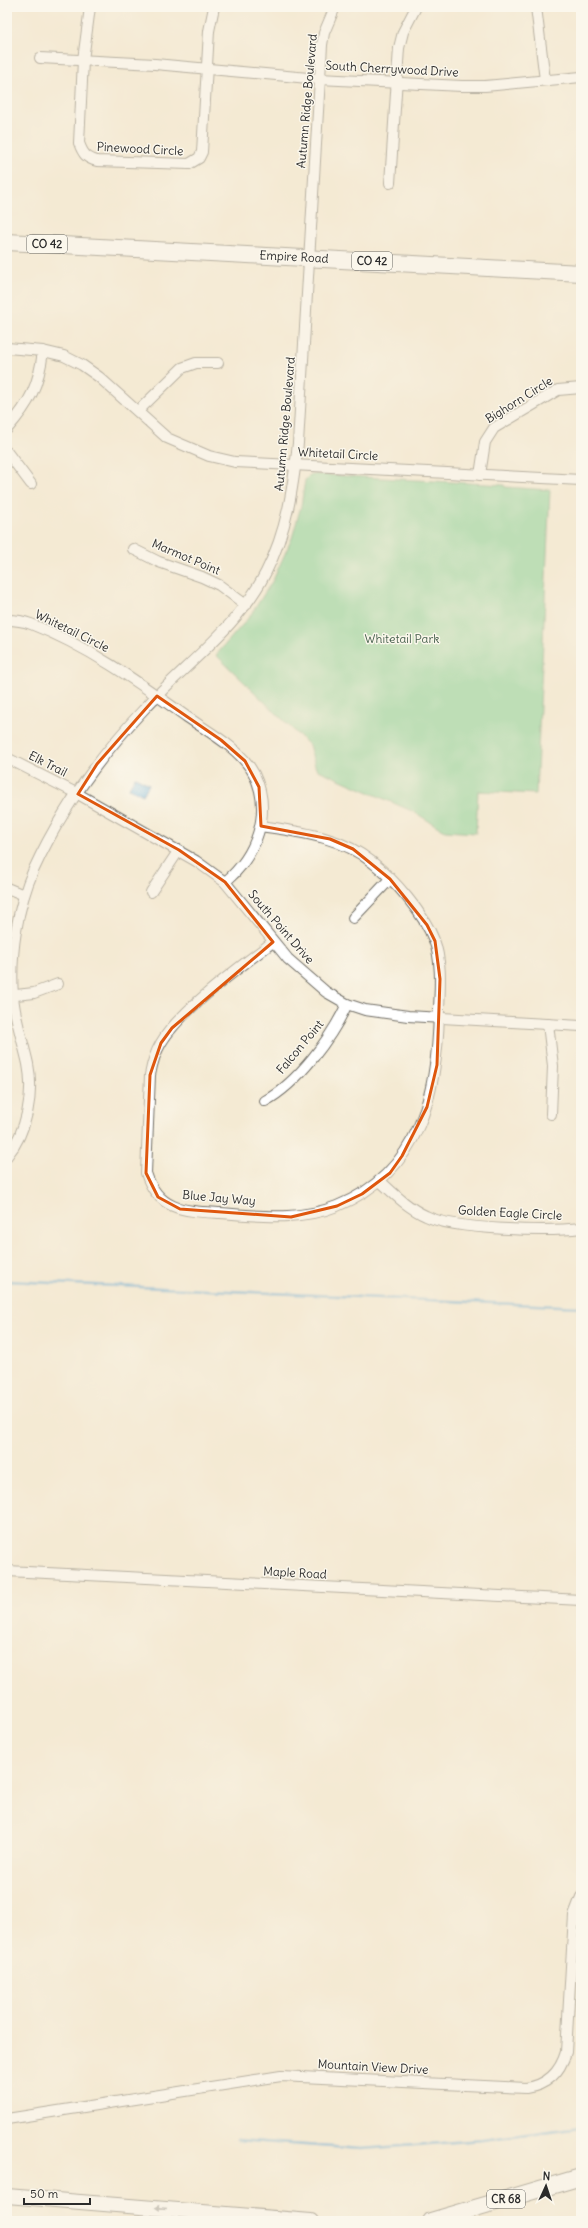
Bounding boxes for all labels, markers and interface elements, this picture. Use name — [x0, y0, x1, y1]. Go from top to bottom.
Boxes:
street label: Autumn Ridge Boulevard — [293, 33, 320, 169]
street label: South Cherrywood Drive — [325, 58, 459, 79]
street label: Pinewood Circle — [96, 139, 184, 158]
road number: CO 42 — [27, 235, 67, 253]
street label: Empire Road — [259, 247, 329, 266]
road number: CO 42 — [352, 252, 392, 270]
street label: Autumn Ridge Boulevard — [271, 356, 298, 492]
street label: Bighorn Circle — [482, 373, 555, 426]
street label: Whitetail Circle — [297, 444, 379, 463]
street label: Marmot Point — [150, 535, 223, 578]
street label: Whitetail Circle — [33, 606, 112, 655]
park label: Whitetail Park — [365, 631, 439, 646]
street label: Elk Trail — [26, 748, 70, 780]
street label: South Point Drive — [245, 887, 317, 967]
street label: Falcon Point — [273, 1017, 326, 1077]
street label: Blue Jay Way — [182, 1187, 256, 1208]
street label: Golden Eagle Circle — [458, 1202, 563, 1223]
street label: Maple Road — [263, 1563, 327, 1582]
street label: Mountain View Drive — [317, 2056, 429, 2077]
north arrow — [526, 2166, 566, 2206]
text: N — [542, 2169, 551, 2183]
scale bar — [24, 2180, 90, 2206]
text: 50 m — [30, 2186, 59, 2201]
road number: CR 68 — [487, 2190, 525, 2208]
one-way arrow — [155, 2204, 167, 2211]

